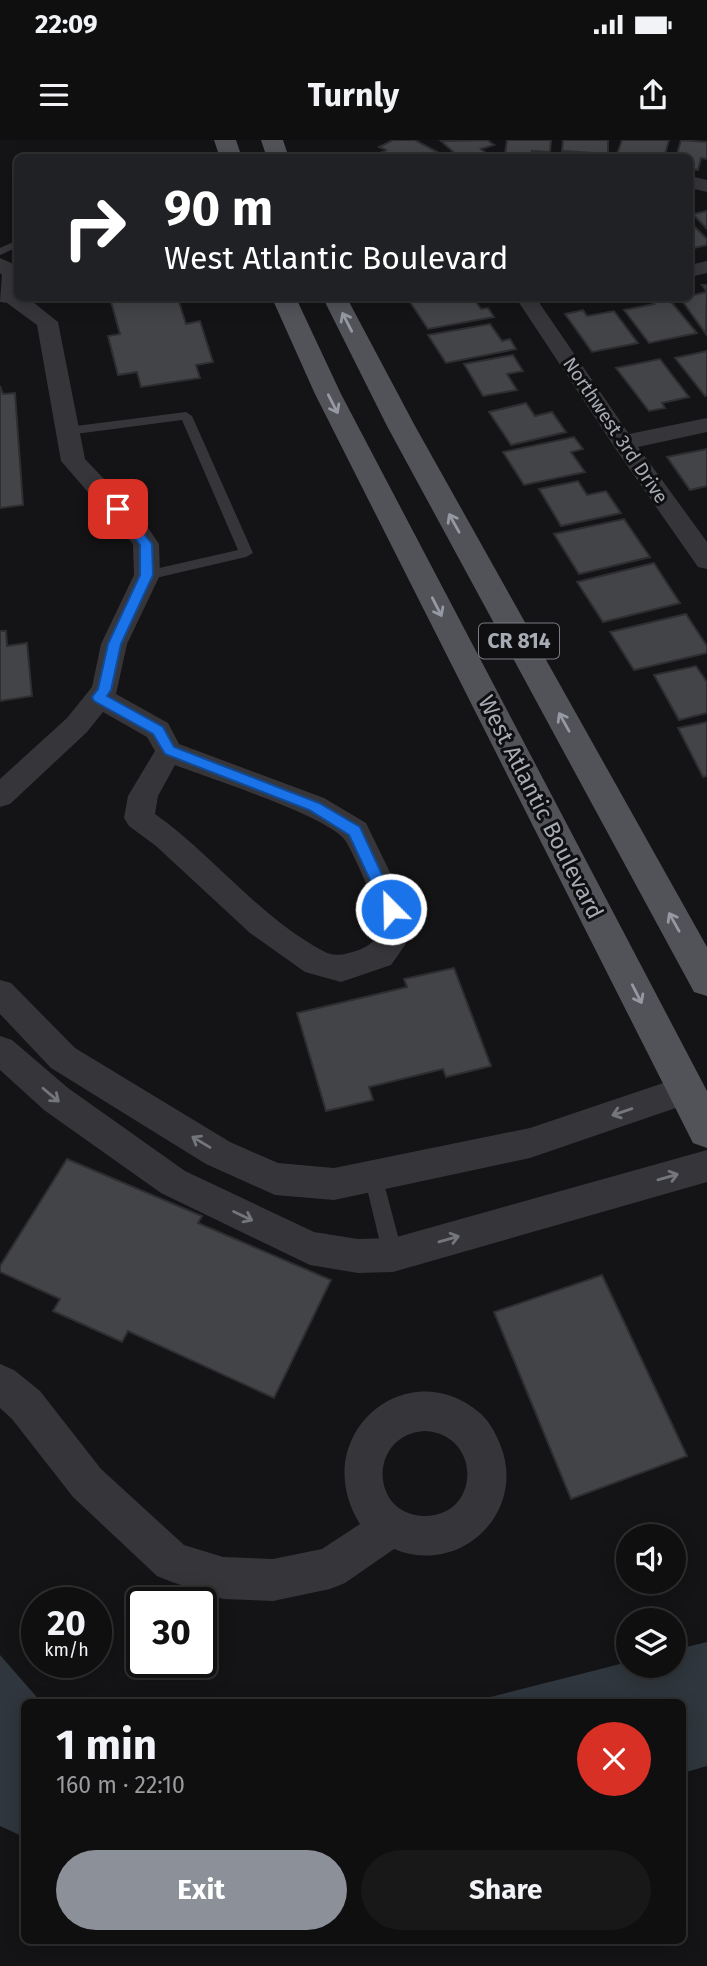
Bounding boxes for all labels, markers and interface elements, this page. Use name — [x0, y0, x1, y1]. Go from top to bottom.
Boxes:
text: 22:09 — [35, 9, 98, 40]
icon: menu — [35, 76, 73, 114]
text: Turnly — [308, 76, 399, 114]
icon: share — [634, 76, 672, 114]
text: 90 m — [164, 179, 273, 238]
icon: right — [49, 182, 140, 273]
text: West Atlantic Boulevard — [164, 239, 508, 277]
one-way arrow — [340, 312, 354, 333]
street label: Northwest 3rd Drive — [558, 353, 673, 508]
one-way arrow — [327, 393, 341, 414]
pin — [88, 479, 148, 539]
icon: arrive — [99, 490, 137, 528]
one-way arrow — [447, 513, 460, 534]
one-way arrow — [430, 596, 444, 617]
road number: CR 814 — [479, 624, 559, 658]
street label: West Atlantic Boulevard — [472, 690, 610, 924]
one-way arrow — [557, 713, 571, 733]
position arrow — [354, 872, 428, 946]
one-way arrow — [667, 912, 681, 932]
one-way arrow — [631, 983, 645, 1004]
one-way arrow — [42, 1087, 60, 1103]
one-way arrow — [611, 1106, 633, 1119]
one-way arrow — [191, 1135, 211, 1149]
one-way arrow — [656, 1170, 678, 1183]
one-way arrow — [232, 1209, 253, 1223]
one-way arrow — [438, 1232, 460, 1245]
map controls — [616, 1524, 686, 1678]
button: sound — [616, 1524, 686, 1594]
speed limit sign: 30 — [126, 1587, 217, 1678]
text: 20 — [47, 1602, 86, 1644]
button: layers — [616, 1608, 686, 1678]
text: km/h — [44, 1639, 89, 1661]
text: 1 min — [56, 1720, 157, 1770]
button: close — [577, 1722, 651, 1796]
text: 160 m · 22:10 — [56, 1771, 185, 1799]
button: Exit — [56, 1850, 347, 1930]
button: Share — [361, 1850, 651, 1930]

